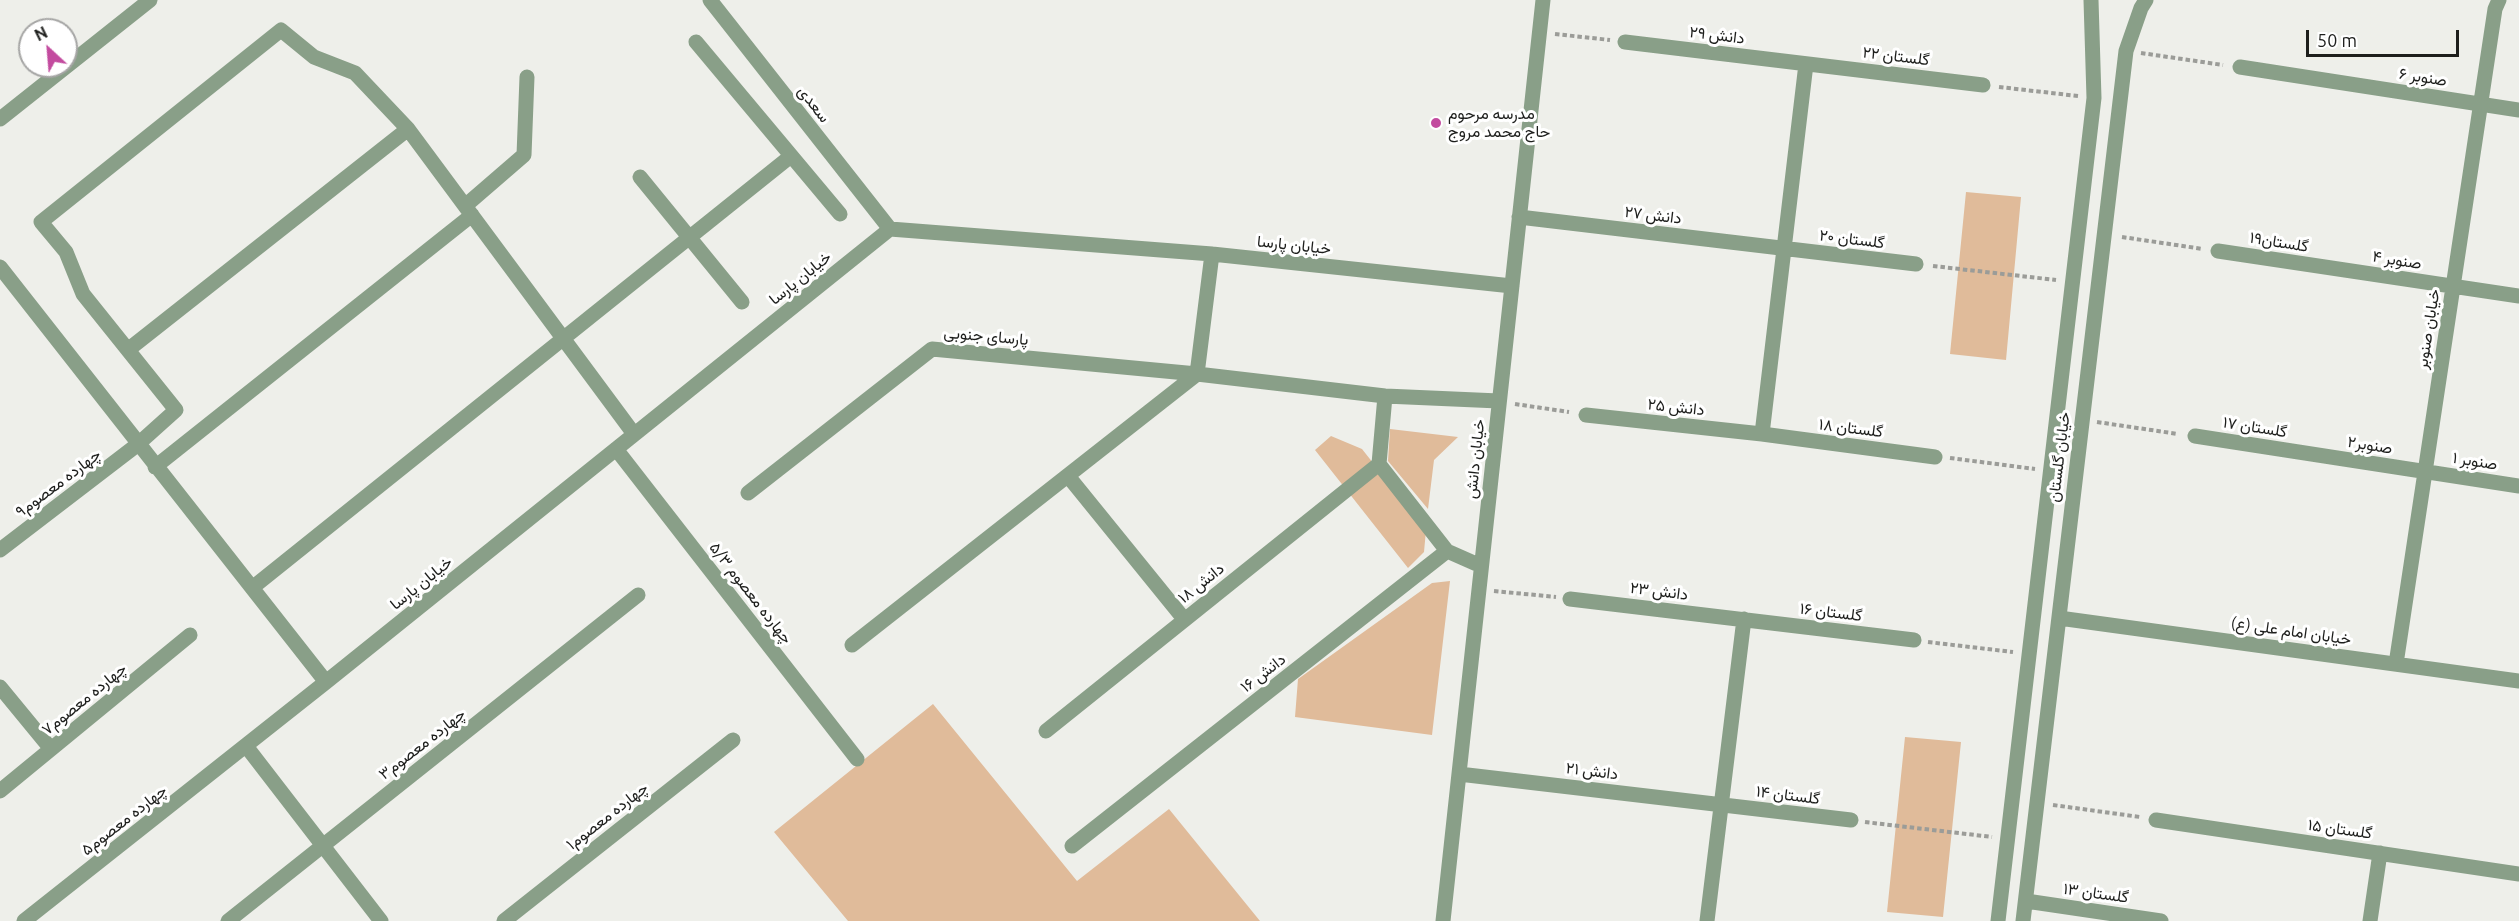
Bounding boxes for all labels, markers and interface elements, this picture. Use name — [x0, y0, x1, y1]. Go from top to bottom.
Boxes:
north arrow — [18, 18, 78, 78]
scale bar — [2309, 18, 2462, 56]
street label: دانش ۲۹ — [1688, 22, 1746, 48]
text: N — [32, 23, 50, 44]
text: 50 m — [2317, 30, 2357, 50]
street label: گلستان ۲۲ — [1861, 42, 1931, 70]
street label: صنوبر ۶ — [2398, 64, 2448, 90]
street label: سعدی — [794, 82, 834, 126]
place label: مدرسه مرحوم حاج محمد مروج — [1448, 104, 1550, 142]
marker: مدرسه مرحوم حاج محمد مروج — [1429, 116, 1443, 130]
street label: دانش ۲۷ — [1623, 202, 1683, 228]
street label: گلستان ۲۰ — [1818, 225, 1886, 253]
street label: گلستان۱۹ — [2248, 228, 2310, 256]
street label: خیابان پارسا — [1256, 232, 1332, 258]
street label: خیابان پارسا — [765, 247, 835, 309]
street label: صنوبر ۴ — [2371, 247, 2423, 273]
street label: خیابان صنوبر — [2412, 288, 2444, 370]
street label: پارسای جنوبی — [943, 323, 1029, 349]
street label: دانش ۲۵ — [1647, 394, 1705, 420]
street label: خیابان گلستان — [2044, 411, 2074, 503]
street label: گلستان ۱۷ — [2222, 412, 2288, 442]
street label: گلستان ۱۸ — [1818, 415, 1884, 441]
street label: خیابان دانش — [1461, 418, 1489, 500]
street label: صنوبر۲ — [2346, 432, 2394, 458]
street label: چهارده معصوم۹ — [12, 445, 104, 521]
street label: صنوبر ۱ — [2451, 448, 2499, 474]
street label: چهارده معصوم ۵/۳ — [705, 538, 797, 648]
street label: خیابان پارسا — [386, 552, 456, 614]
street label: دانش ۱۸ — [1174, 559, 1228, 607]
street label: دانش ۲۳ — [1629, 578, 1689, 604]
street label: گلستان ۱۶ — [1799, 599, 1863, 625]
street label: خیابان امام علی (ع) — [2230, 613, 2352, 649]
street label: دانش ۱۶ — [1237, 649, 1289, 697]
street label: چهارده معصوم۷ — [38, 659, 130, 739]
street label: چهارده معصوم۳ — [375, 704, 469, 784]
street label: دانش ۲۱ — [1565, 758, 1619, 784]
street label: چهارده معصوم۱ — [562, 778, 652, 854]
street label: چهارده معصوم۵ — [77, 781, 171, 859]
street label: گلستان ۱۴ — [1755, 782, 1821, 808]
street label: گلستان ۱۵ — [2307, 815, 2373, 843]
street label: گلستان ۱۳ — [2062, 879, 2130, 907]

